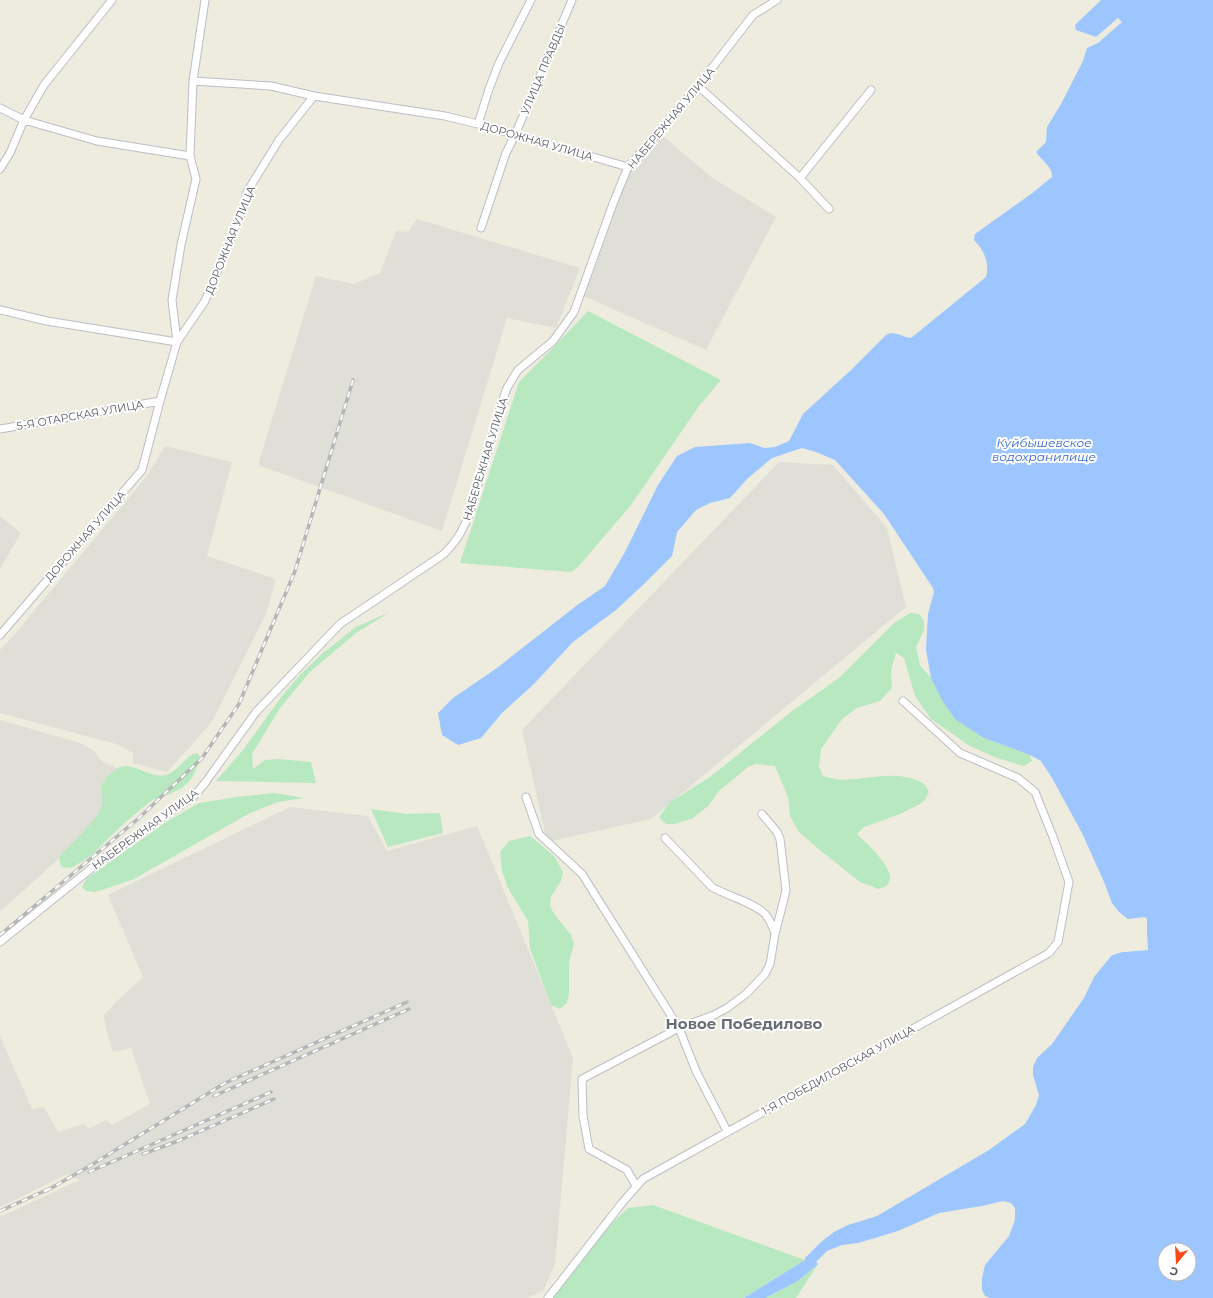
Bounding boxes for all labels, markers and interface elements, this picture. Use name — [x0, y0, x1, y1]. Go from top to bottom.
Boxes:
street label: УЛИЦА ПРАВДЫ — [518, 21, 568, 117]
street label: НАБЕРЕЖНАЯ УЛИЦА — [624, 64, 718, 172]
street label: ДОРОЖНАЯ УЛИЦА — [479, 118, 595, 164]
street label: ДОРОЖНАЯ УЛИЦА — [202, 183, 259, 296]
street label: НАБЕРЕЖНАЯ УЛИЦА — [460, 395, 511, 522]
street label: 5-Я ОТАРСКАЯ УЛИЦА — [15, 397, 145, 433]
water label: Куйбышевское водохранилище — [992, 435, 1096, 464]
street label: ДОРОЖНАЯ УЛИЦА — [42, 487, 129, 584]
street label: НАБЕРЕЖНАЯ УЛИЦА — [89, 785, 202, 872]
district label: Новое Победилово — [666, 1014, 823, 1033]
street label: 1-Я ПОБЕДИЛОВСКАЯ УЛИЦА — [759, 1022, 918, 1118]
north arrow — [1157, 1242, 1197, 1282]
text: С — [1168, 1264, 1180, 1279]

